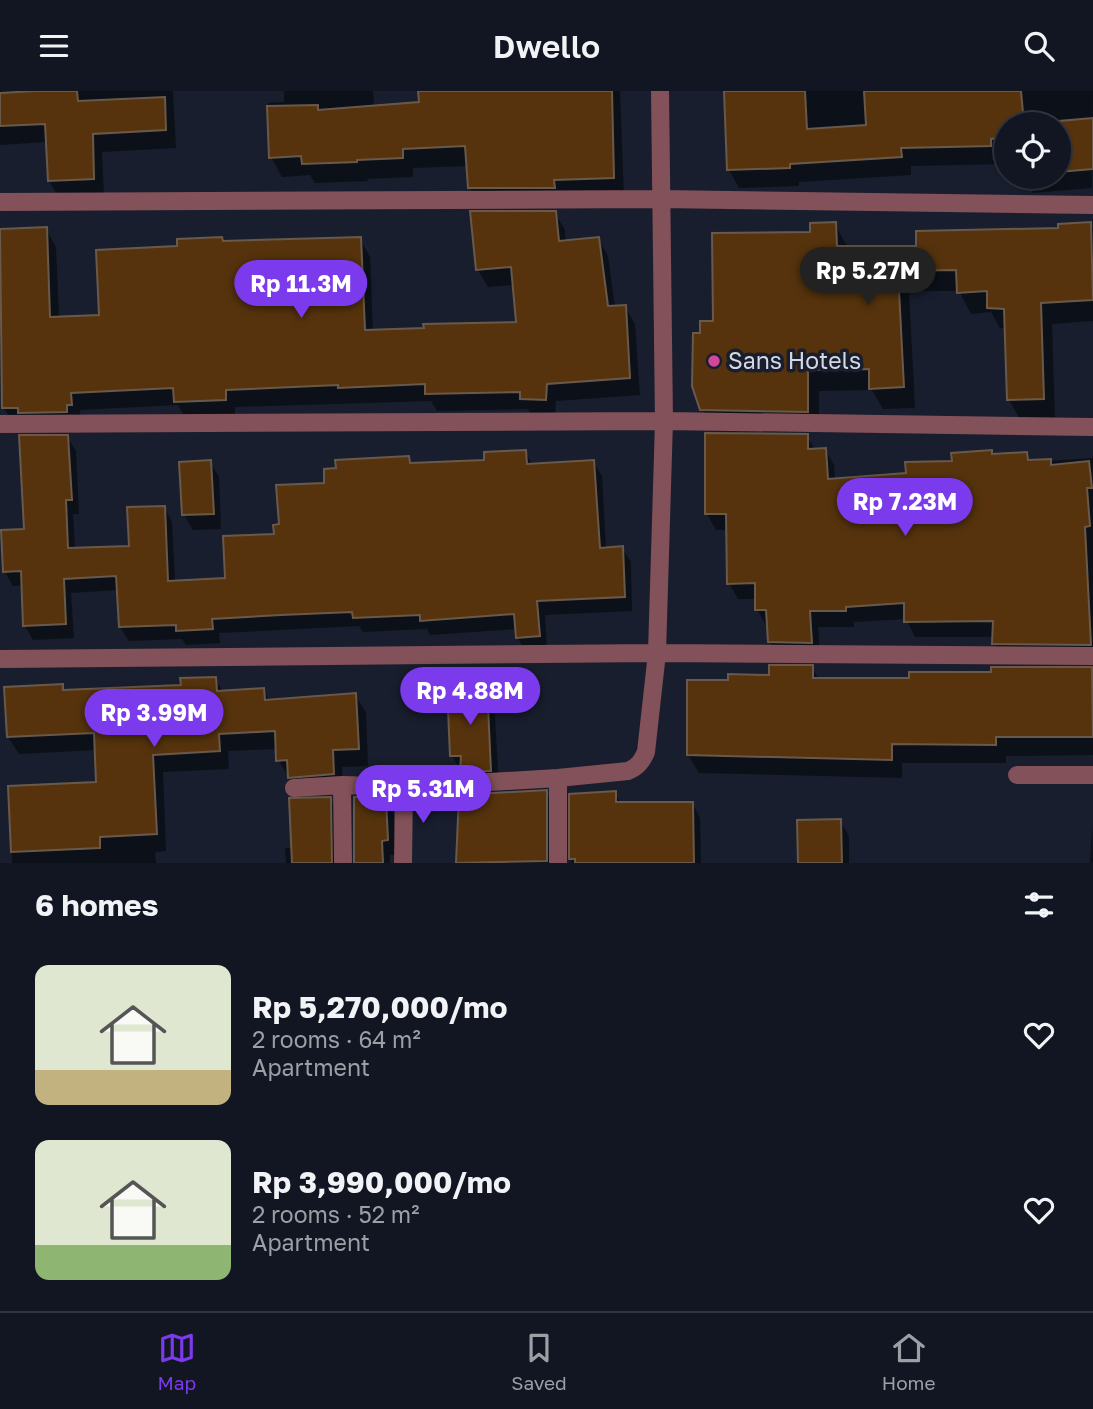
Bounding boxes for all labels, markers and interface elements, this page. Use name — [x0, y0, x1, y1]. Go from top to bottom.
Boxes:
icon: menu — [35, 27, 73, 65]
text: Dwello — [493, 27, 600, 65]
icon: search — [1020, 27, 1058, 65]
map controls — [994, 112, 1071, 189]
button: locate — [994, 112, 1071, 189]
pin: Rp 5.27M — [796, 247, 940, 307]
text: Rp 5.27M — [816, 256, 920, 284]
pin: Rp 11.3M — [229, 261, 373, 320]
text: Rp 11.3M — [250, 269, 352, 297]
place label: Sans Hotels — [728, 346, 861, 374]
marker: Sans Hotels — [706, 353, 722, 369]
pin: Rp 7.23M — [833, 479, 977, 538]
text: Rp 7.23M — [853, 487, 957, 515]
pin: Rp 4.88M — [398, 667, 542, 727]
text: Rp 4.88M — [416, 676, 524, 704]
pin: Rp 3.99M — [82, 689, 226, 749]
text: Rp 3.99M — [101, 698, 207, 726]
pin: Rp 5.31M — [351, 765, 495, 825]
text: Rp 5.31M — [371, 774, 475, 802]
icon: filters — [1020, 886, 1058, 924]
text: 6 homes — [35, 887, 158, 923]
text: Rp 5,270,000/mo — [252, 989, 508, 1025]
icon: home — [91, 993, 175, 1077]
icon: heart — [1020, 1016, 1058, 1054]
text: 2 rooms · 64 m² — [252, 1025, 421, 1053]
text: Apartment — [252, 1053, 370, 1081]
text: Rp 3,990,000/mo — [252, 1164, 511, 1200]
icon: home — [91, 1168, 175, 1252]
icon: heart — [1020, 1191, 1058, 1229]
text: 2 rooms · 52 m² — [252, 1200, 419, 1228]
text: Apartment — [252, 1228, 370, 1256]
tab: Map — [158, 1329, 196, 1394]
tab: Saved — [511, 1329, 567, 1394]
tab: Home — [882, 1329, 935, 1394]

